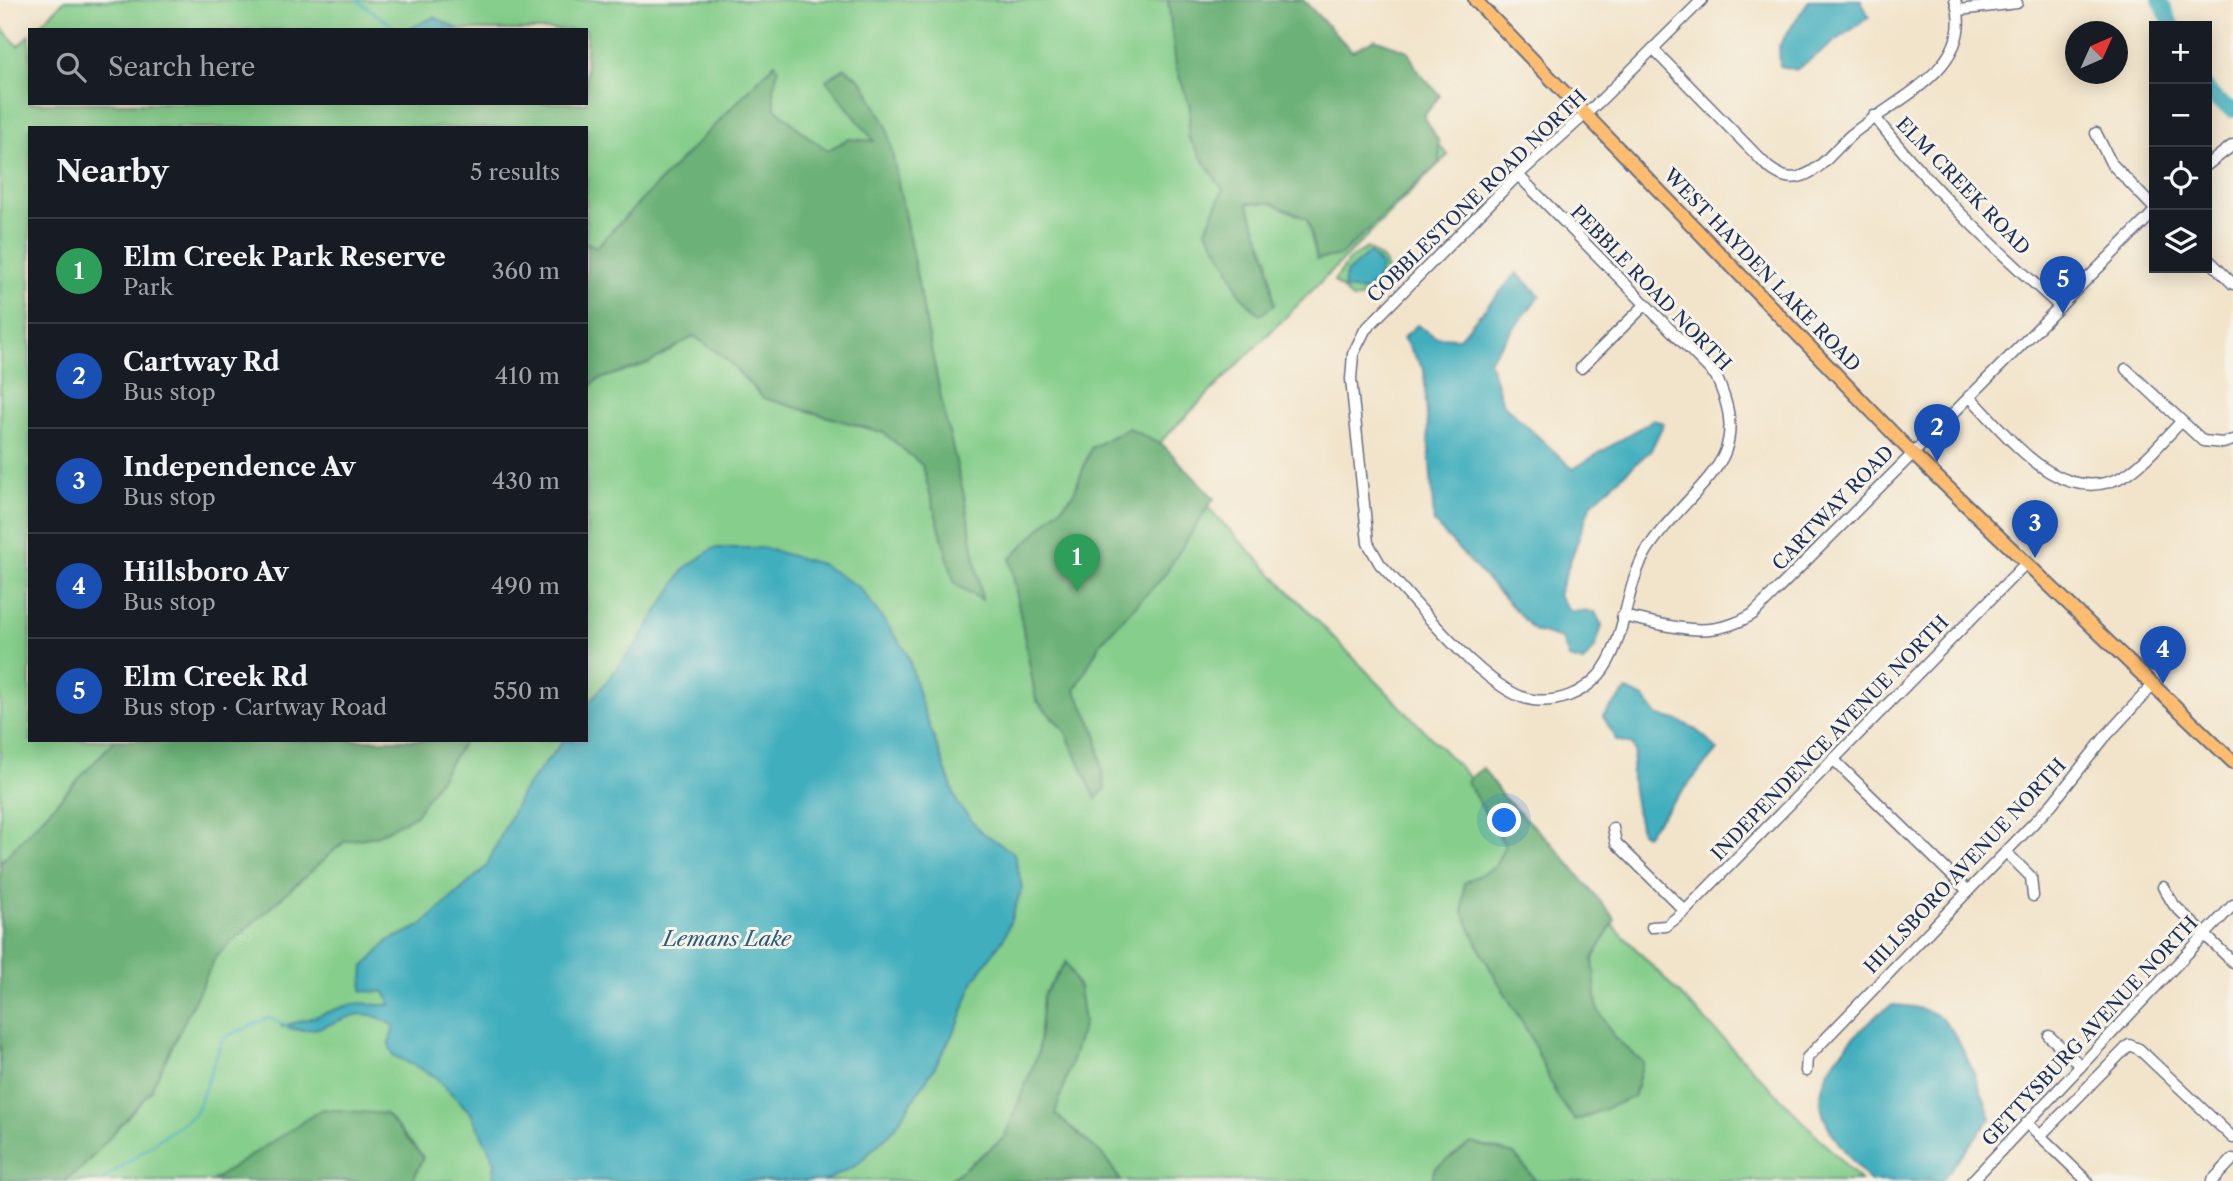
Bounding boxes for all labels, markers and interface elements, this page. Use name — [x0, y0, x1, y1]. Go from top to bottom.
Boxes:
north arrow — [2065, 21, 2128, 84]
map controls — [2149, 21, 2212, 273]
button: + — [2149, 21, 2212, 84]
search box — [28, 28, 588, 105]
icon: search — [52, 48, 90, 86]
text: Search here — [108, 51, 255, 83]
button: − — [2149, 84, 2212, 147]
street label: COBBLESTONE ROAD NORTH — [1363, 85, 1591, 307]
street label: ELM CREEK ROAD — [1891, 112, 2035, 260]
button: locate — [2149, 147, 2212, 210]
text: Nearby — [56, 153, 169, 190]
text: 5 results — [470, 158, 560, 186]
street label: WEST HAYDEN LAKE ROAD — [1658, 163, 1865, 376]
street label: PEBBLE ROAD NORTH — [1566, 200, 1736, 376]
button: layers — [2149, 210, 2212, 273]
text: Elm Creek Park Reserve — [123, 241, 446, 273]
pin: 5 — [2040, 256, 2086, 314]
text: 1 — [74, 257, 84, 285]
text: 360 m — [492, 257, 560, 285]
text: Park — [123, 273, 173, 301]
text: Cartway Rd — [123, 346, 280, 378]
text: 2 — [72, 362, 86, 390]
text: 410 m — [495, 362, 560, 390]
text: Bus stop — [123, 378, 216, 406]
pin: 2 — [1914, 404, 1960, 462]
street label: CARTWAY ROAD — [1768, 441, 1898, 575]
text: Independence Av — [123, 451, 356, 483]
text: 3 — [73, 467, 86, 495]
text: 430 m — [492, 467, 560, 495]
text: Bus stop — [123, 483, 216, 511]
pin: 3 — [2012, 500, 2058, 558]
pin: 1 — [1054, 534, 1100, 592]
text: Hillsboro Av — [123, 556, 289, 588]
text: 4 — [72, 572, 86, 600]
text: 490 m — [491, 572, 560, 600]
text: Bus stop — [123, 588, 216, 616]
street label: INDEPENDENCE AVENUE NORTH — [1707, 611, 1953, 865]
pin: 4 — [2140, 626, 2186, 684]
text: Elm Creek Rd — [123, 661, 308, 693]
text: 5 — [73, 677, 85, 705]
text: 550 m — [493, 677, 560, 705]
text: Bus stop · Cartway Road — [123, 693, 387, 721]
street label: HILLSBORO AVENUE NORTH — [1859, 754, 2071, 978]
your location — [1487, 803, 1521, 837]
street label: GETTYSBURG AVENUE NORTH — [1977, 911, 2203, 1151]
water label: Lemans Lake — [661, 926, 792, 951]

